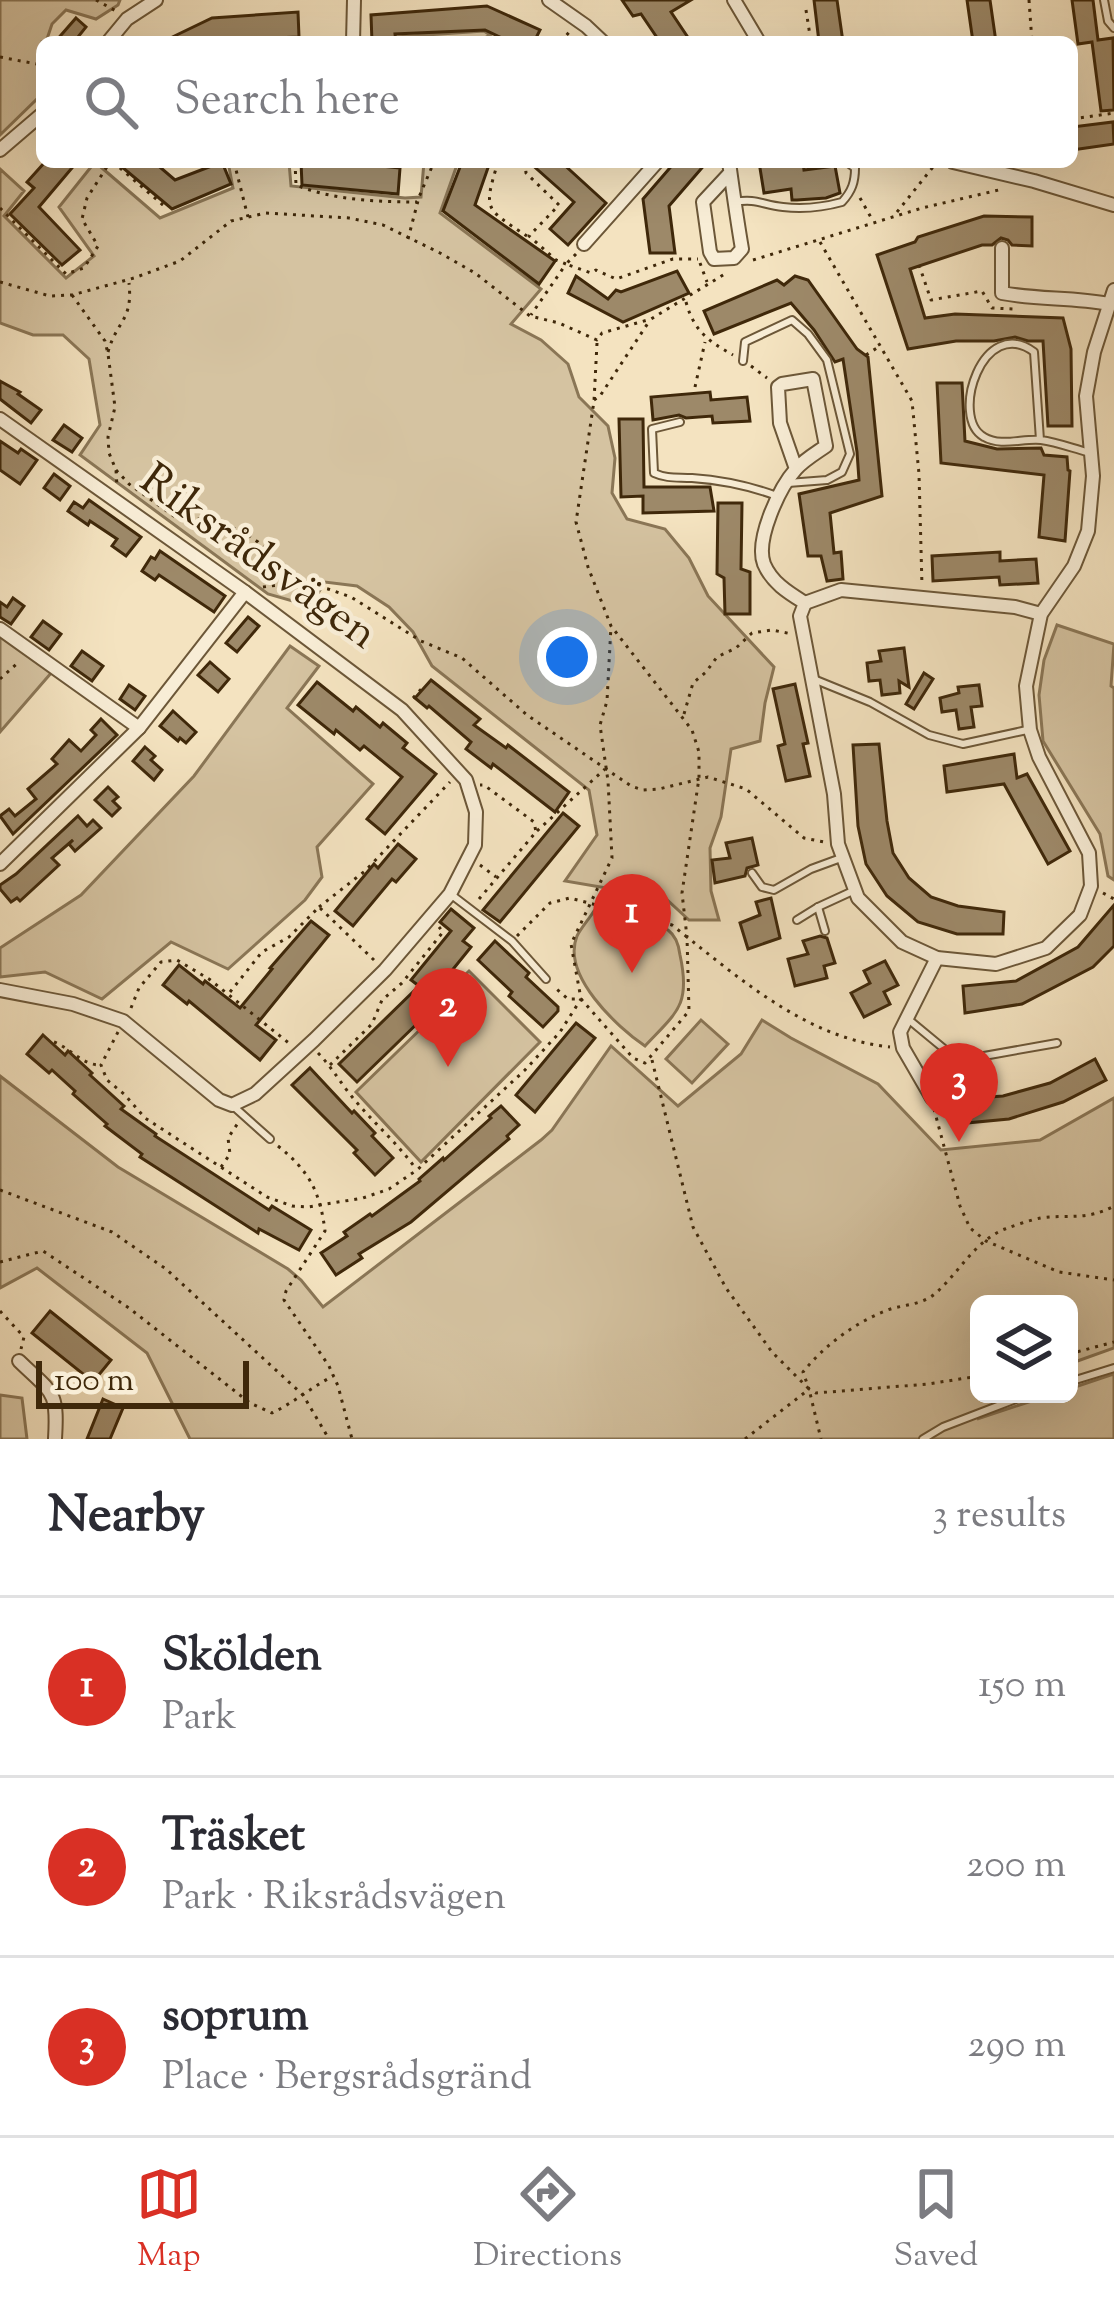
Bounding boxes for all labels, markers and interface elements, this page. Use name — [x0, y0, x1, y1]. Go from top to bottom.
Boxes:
search box — [36, 36, 1078, 168]
icon: search — [78, 69, 144, 135]
text: Search here — [174, 70, 400, 135]
street label: Riksrådsvägen — [124, 450, 390, 668]
your location — [537, 627, 597, 687]
pin: 1 — [593, 874, 671, 973]
pin: 2 — [409, 968, 487, 1067]
pin: 3 — [920, 1043, 998, 1142]
map controls — [970, 1295, 1078, 1403]
button: layers — [970, 1295, 1078, 1403]
scale bar — [36, 1355, 249, 1408]
text: 100 m — [54, 1358, 134, 1406]
text: Nearby — [48, 1481, 205, 1554]
text: 3 results — [932, 1489, 1066, 1545]
text: Skölden — [162, 1626, 322, 1691]
text: 1 — [80, 1659, 94, 1715]
text: 150 m — [978, 1659, 1066, 1715]
text: Park — [162, 1691, 237, 1747]
text: Träsket — [162, 1806, 305, 1871]
text: 2 — [78, 1839, 96, 1895]
text: 200 m — [966, 1839, 1066, 1895]
text: Park · Riksrådsvägen — [162, 1871, 506, 1927]
text: soprum — [162, 1986, 309, 2051]
text: 3 — [79, 2019, 95, 2075]
text: 290 m — [968, 2019, 1066, 2075]
text: Place · Bergsrådsgränd — [162, 2051, 532, 2107]
tab: Map — [136, 2161, 202, 2281]
tab: Directions — [473, 2161, 622, 2281]
tab: Saved — [894, 2161, 978, 2281]

